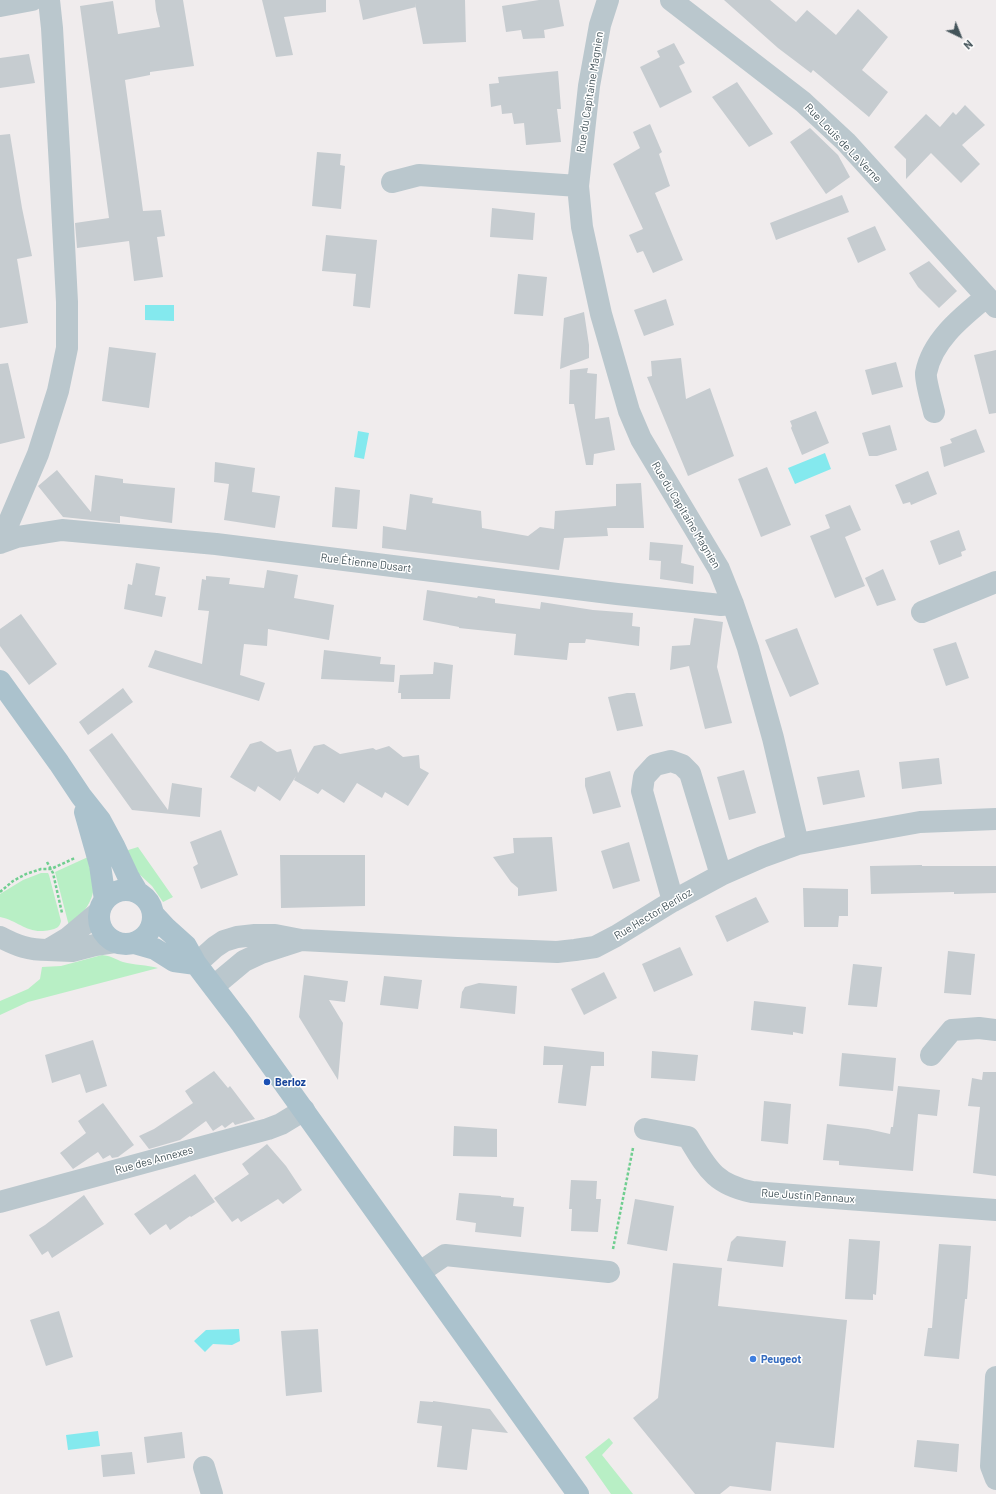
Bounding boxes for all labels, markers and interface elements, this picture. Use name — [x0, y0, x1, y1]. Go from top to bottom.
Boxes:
north arrow — [940, 16, 980, 56]
street label: Rue du Capitaine Magnien — [574, 31, 606, 153]
text: N — [961, 38, 976, 52]
street label: Rue Louis de La Verne — [802, 101, 884, 185]
street label: Rue du Capitaine Magnien — [649, 459, 723, 571]
street label: Rue Étienne Dusart — [320, 551, 412, 575]
street label: Rue Hector Berlioz — [612, 886, 694, 942]
place label: Berloz — [275, 1075, 306, 1089]
marker: Berloz — [262, 1077, 272, 1087]
street label: Rue des Annexes — [114, 1143, 194, 1177]
street label: Rue Justin Pannaux — [761, 1186, 855, 1206]
place label: Peugeot — [761, 1352, 802, 1366]
marker: Peugeot — [748, 1354, 758, 1364]

